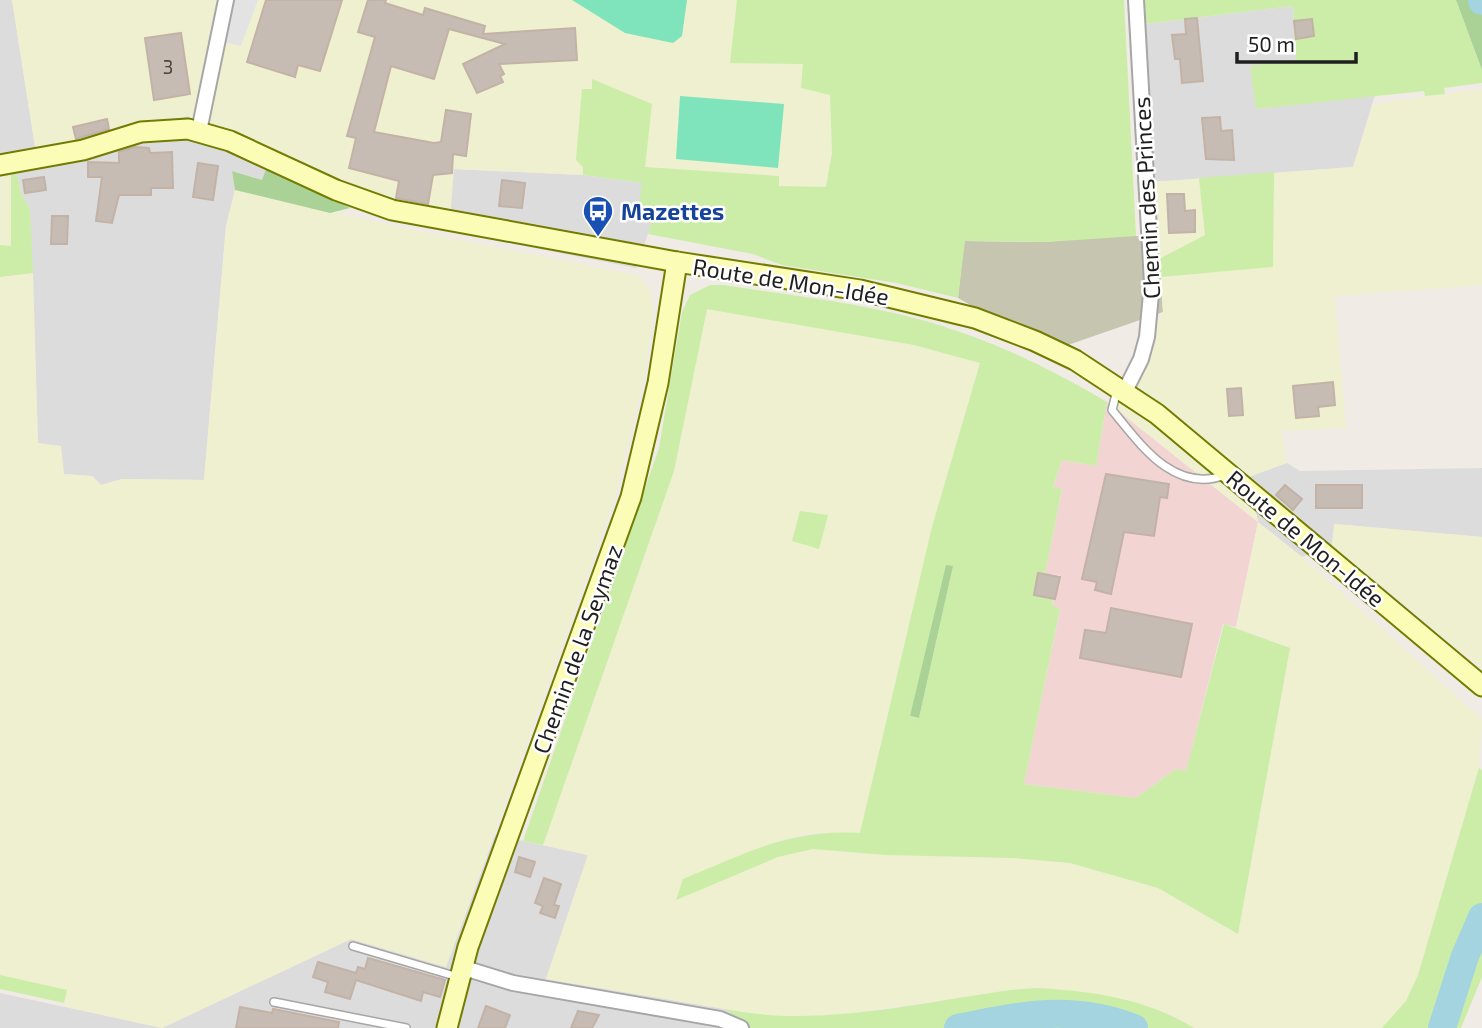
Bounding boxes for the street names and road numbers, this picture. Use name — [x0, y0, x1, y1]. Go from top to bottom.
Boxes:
street label: Chemin des Princes — [1127, 96, 1165, 300]
street label: Route de Mon-Idée — [691, 252, 891, 310]
street label: Route de Mon-Idée — [1221, 464, 1391, 612]
street label: Chemin de la Seymaz — [526, 541, 628, 757]

